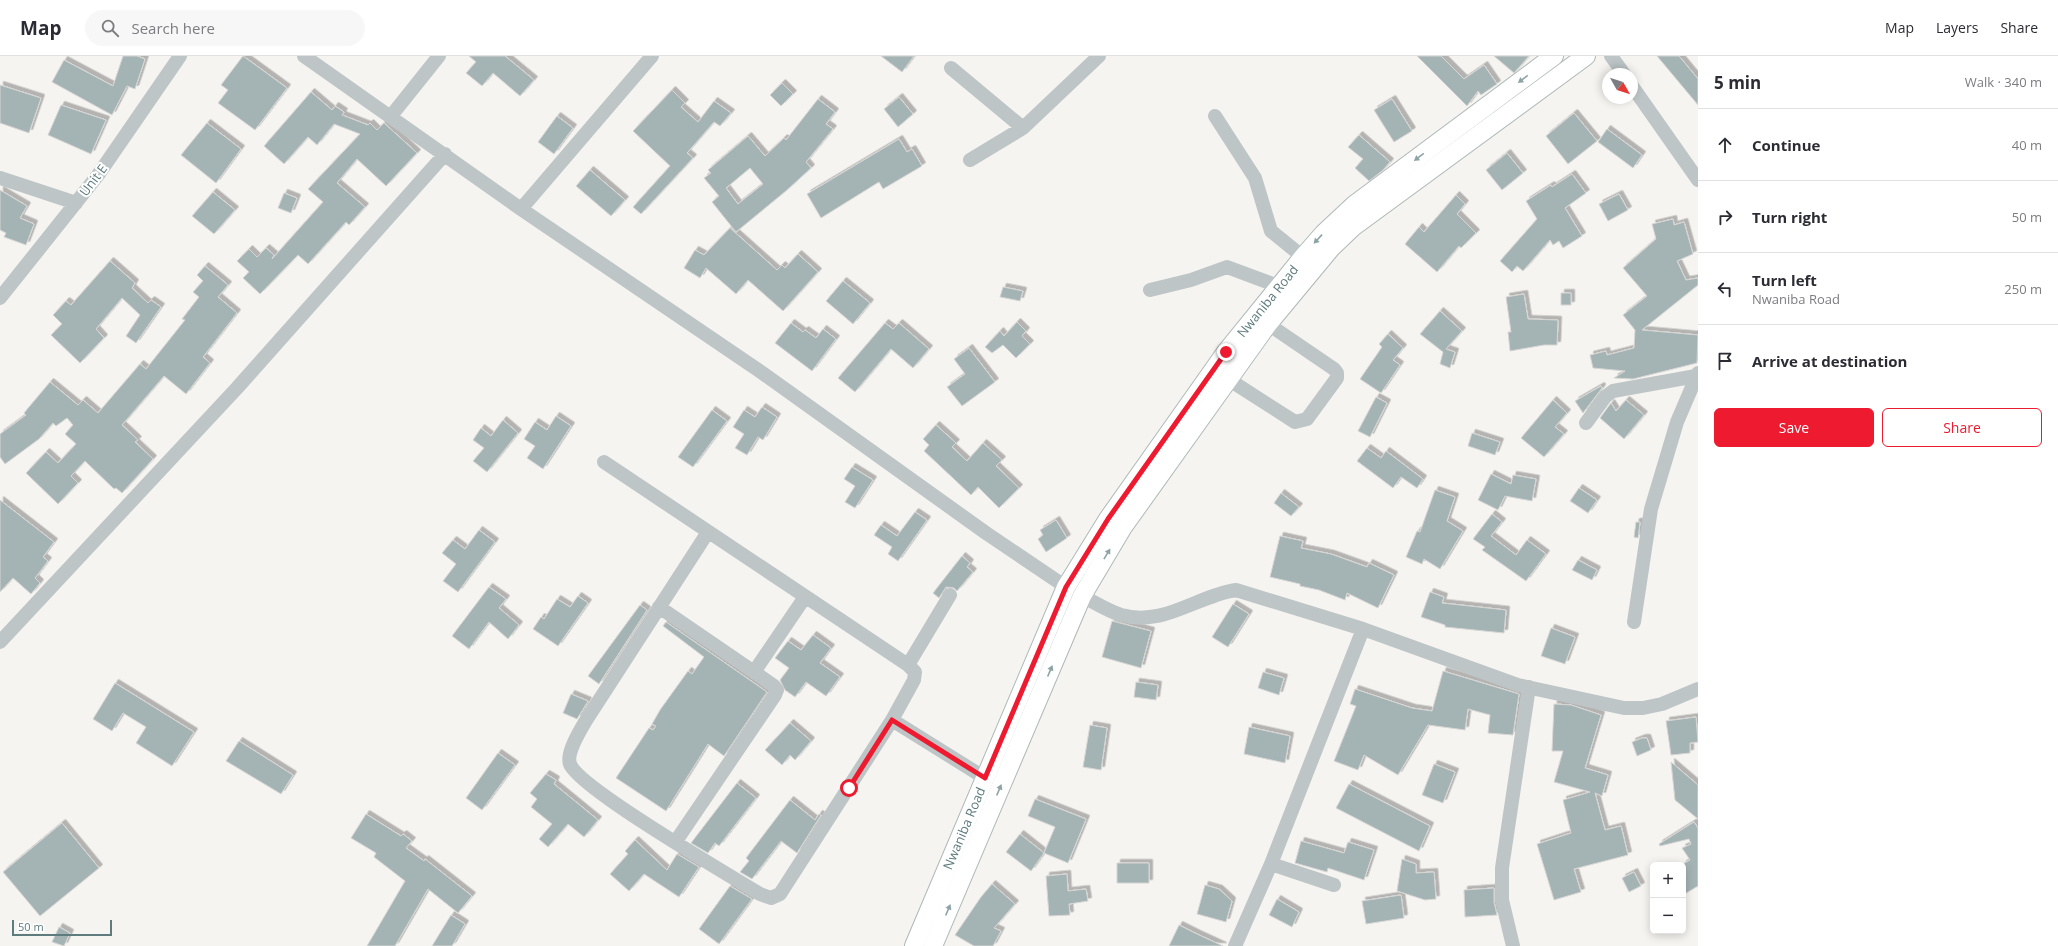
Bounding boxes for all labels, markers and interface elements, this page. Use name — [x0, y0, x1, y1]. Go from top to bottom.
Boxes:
search box — [85, 10, 365, 46]
text: Map — [20, 15, 61, 41]
icon: search — [99, 17, 121, 39]
text: Search here — [131, 18, 215, 38]
text: Map — [1885, 18, 1914, 37]
text: Layers — [1936, 18, 1978, 37]
text: Share — [2000, 18, 2038, 37]
north arrow — [1602, 68, 1638, 104]
text: 5 min — [1714, 71, 1761, 94]
text: Walk · 340 m — [1965, 73, 2042, 91]
one-way arrow — [1518, 75, 1528, 83]
icon: ahead — [1714, 134, 1736, 156]
text: Continue — [1752, 135, 1820, 155]
text: 40 m — [2012, 136, 2042, 154]
one-way arrow — [1414, 153, 1424, 161]
street label: Unit E — [75, 160, 111, 200]
icon: right — [1714, 206, 1736, 228]
text: Turn right — [1752, 207, 1827, 227]
text: 50 m — [2012, 208, 2042, 226]
one-way arrow — [1314, 234, 1323, 244]
street label: Nwaniba Road — [1233, 261, 1302, 341]
text: Turn left — [1752, 270, 1817, 290]
icon: left — [1714, 278, 1736, 300]
text: 250 m — [2004, 280, 2042, 298]
text: Nwaniba Road — [1752, 290, 1840, 308]
route end — [1217, 343, 1235, 361]
icon: arrive — [1714, 350, 1736, 372]
text: Arrive at destination — [1752, 351, 1907, 371]
button: Save — [1714, 408, 1874, 447]
button: Share — [1882, 408, 2042, 447]
one-way arrow — [1103, 548, 1110, 560]
one-way arrow — [1047, 665, 1053, 676]
route start — [840, 779, 858, 797]
street label: Nwaniba Road — [938, 784, 989, 872]
one-way arrow — [996, 785, 1002, 796]
map controls — [1650, 862, 1686, 934]
button: + — [1650, 862, 1686, 898]
button: − — [1650, 898, 1686, 934]
one-way arrow — [946, 904, 952, 916]
scale bar — [12, 918, 112, 937]
text: 50 m — [18, 919, 44, 934]

